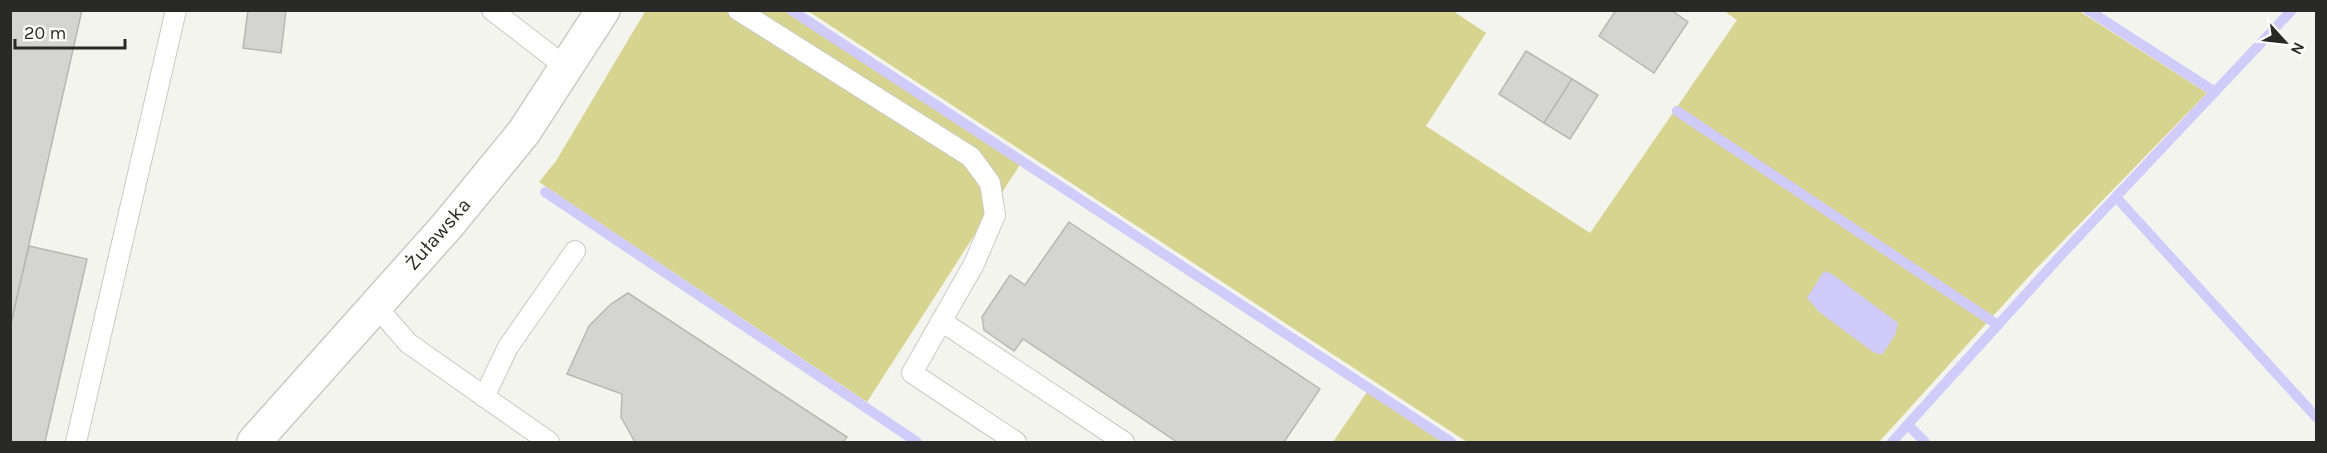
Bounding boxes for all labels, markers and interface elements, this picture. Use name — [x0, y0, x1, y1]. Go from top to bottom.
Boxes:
scale bar — [15, 12, 124, 50]
north arrow — [2255, 12, 2315, 72]
text: 20 m — [24, 22, 66, 44]
text: N — [2287, 39, 2309, 58]
street label: Żuławska — [401, 193, 475, 275]

